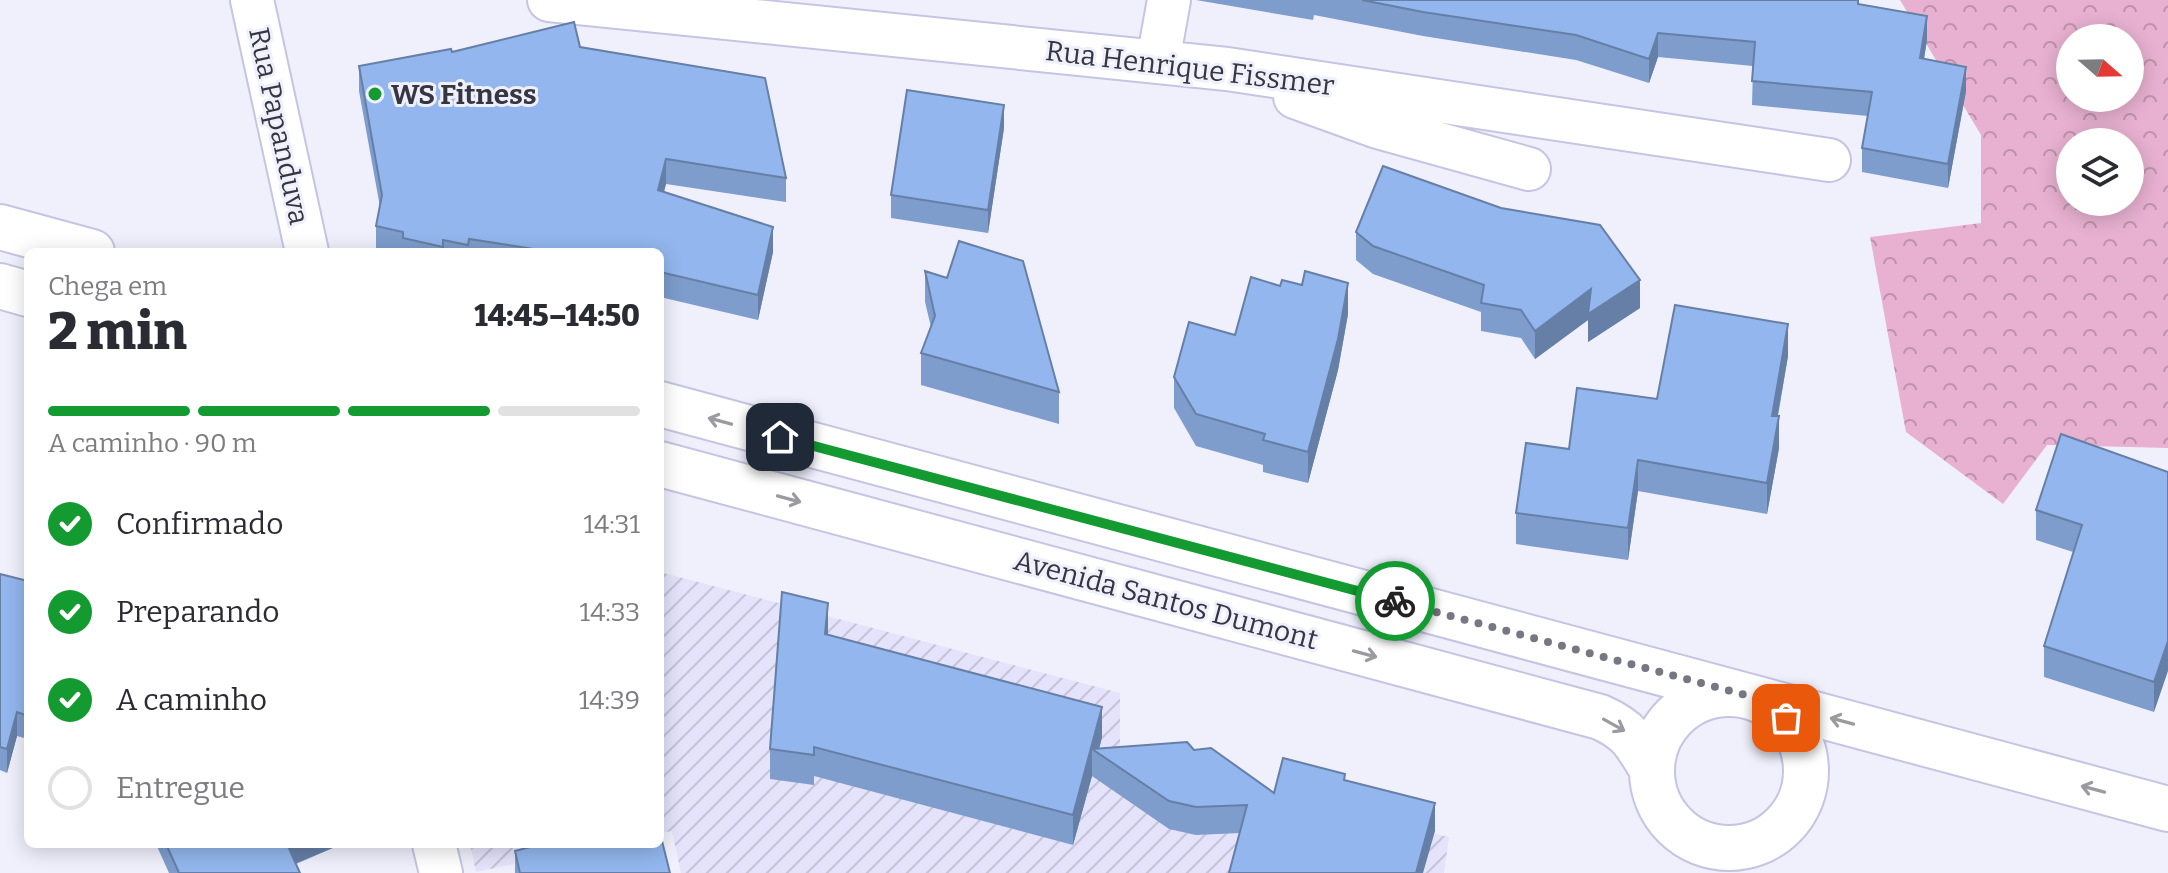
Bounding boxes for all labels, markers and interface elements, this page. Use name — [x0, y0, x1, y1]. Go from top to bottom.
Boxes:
north arrow — [2056, 24, 2144, 112]
map controls — [2056, 24, 2144, 216]
street label: Rua Papanduva — [242, 25, 316, 227]
street label: Rua Henrique Fissmer — [1044, 34, 1336, 102]
place label: WS Fitness — [391, 78, 537, 111]
marker: WS Fitness — [366, 85, 384, 103]
button: layers — [2056, 128, 2144, 216]
text: Chega em — [48, 271, 167, 302]
text: 14:45–14:50 — [474, 298, 640, 334]
text: 2 min — [48, 300, 187, 363]
pin — [746, 403, 814, 471]
one-way arrow — [708, 412, 734, 427]
icon: home — [758, 415, 802, 459]
text: A caminho · 90 m — [48, 428, 257, 459]
one-way arrow — [776, 492, 802, 507]
icon: check — [48, 502, 92, 546]
text: Confirmado — [116, 506, 283, 542]
text: 14:31 — [583, 509, 640, 540]
street label: Avenida Santos Dumont — [1010, 544, 1322, 656]
courier — [1355, 561, 1435, 641]
icon: bike — [1373, 579, 1417, 623]
icon: check — [48, 590, 92, 634]
text: Preparando — [116, 594, 280, 630]
text: 14:33 — [580, 597, 640, 628]
one-way arrow — [1351, 647, 1377, 662]
icon: check — [48, 678, 92, 722]
text: A caminho — [116, 682, 267, 718]
pin — [1752, 684, 1820, 752]
text: 14:39 — [579, 685, 640, 716]
icon: bag — [1764, 696, 1808, 740]
one-way arrow — [1829, 713, 1855, 728]
one-way arrow — [1602, 717, 1625, 733]
text: Entregue — [116, 770, 245, 806]
one-way arrow — [2080, 780, 2106, 795]

